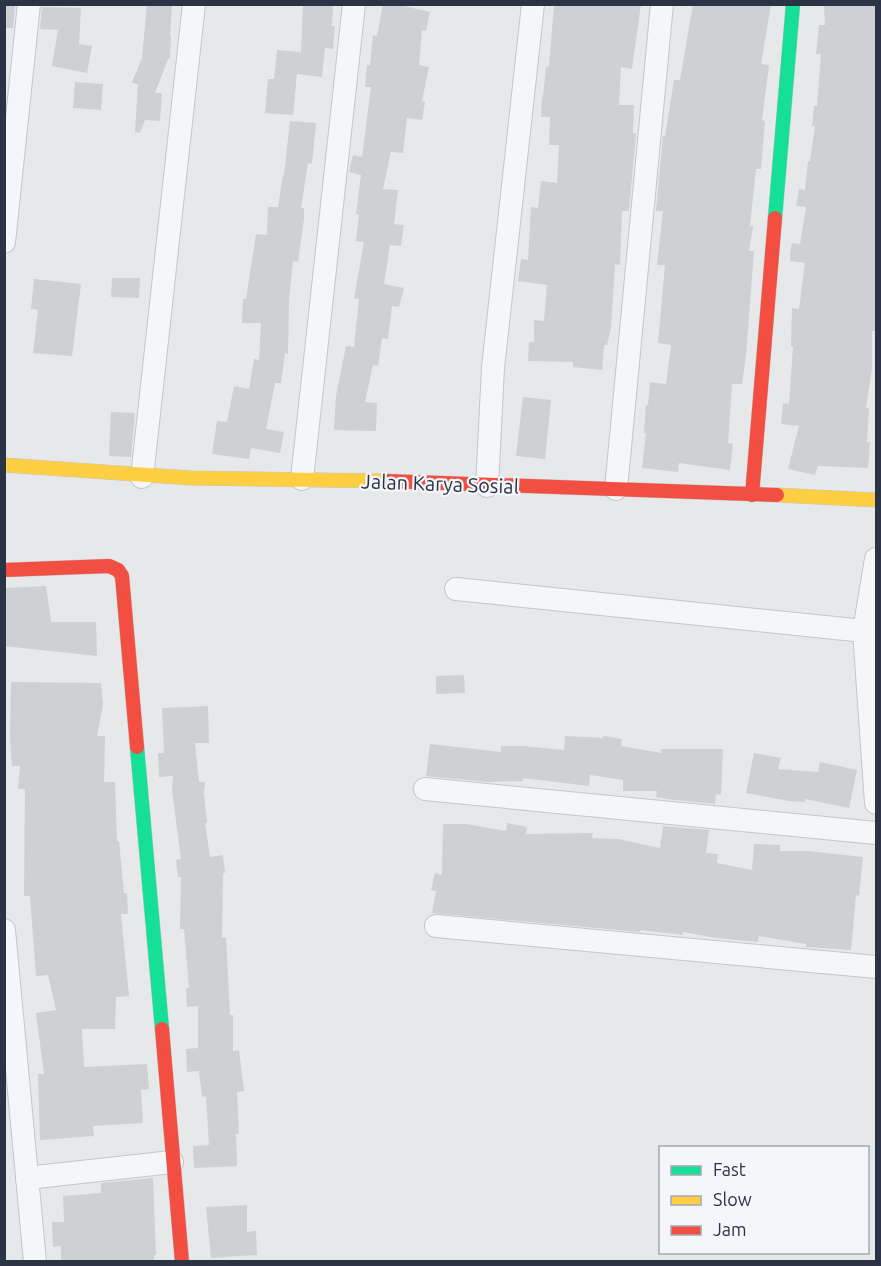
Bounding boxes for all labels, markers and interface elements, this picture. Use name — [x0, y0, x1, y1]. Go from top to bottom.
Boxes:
street label: Jalan Karya Sosial — [361, 469, 519, 498]
legend — [659, 1146, 869, 1254]
text: Fast — [713, 1159, 746, 1179]
text: Slow — [713, 1189, 752, 1209]
text: Jam — [713, 1219, 747, 1239]

